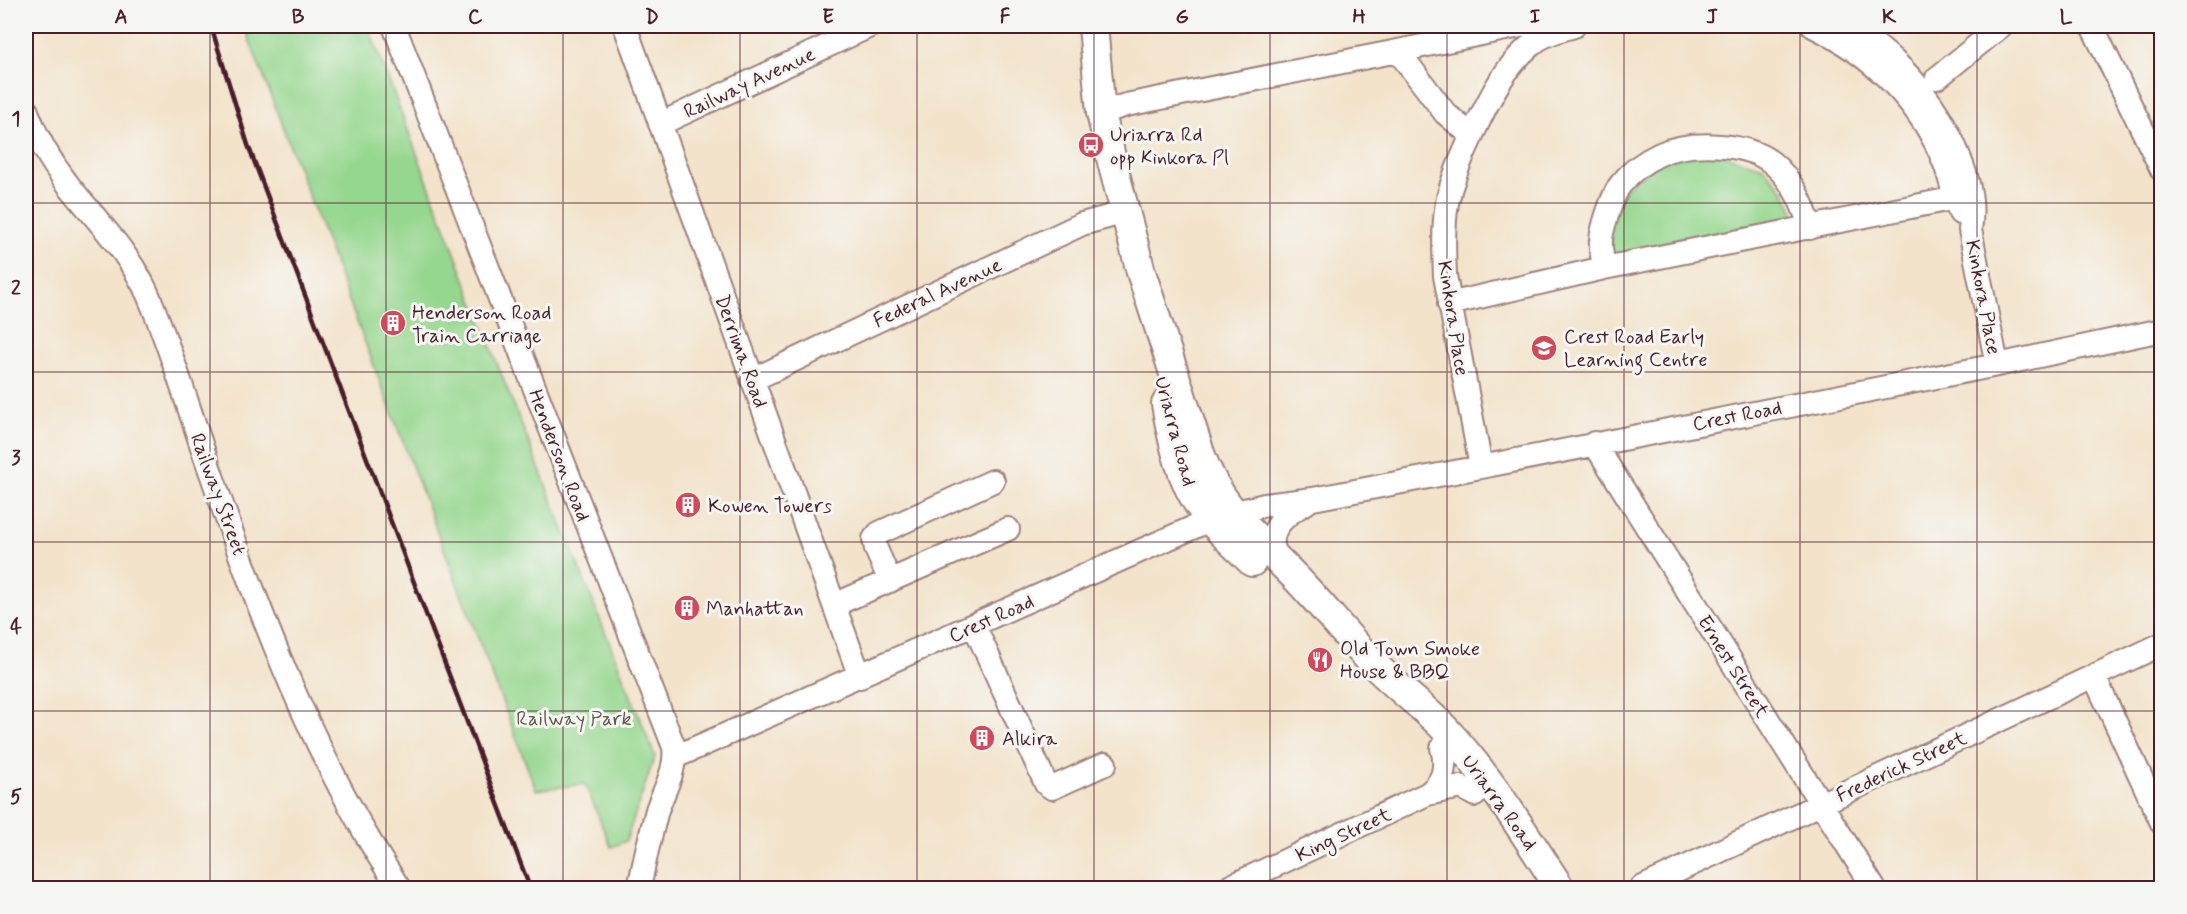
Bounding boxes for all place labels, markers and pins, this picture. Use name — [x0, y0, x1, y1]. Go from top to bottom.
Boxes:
place label: Uriarra Rd opp Kinkora Pl — [1110, 122, 1229, 172]
bus stop icon: Uriarra Rd opp Kinkora Pl — [1076, 130, 1106, 160]
place label: Henderson Road Train Carriage — [412, 300, 551, 350]
building icon: Henderson Road Train Carriage — [378, 308, 408, 338]
place label: Crest Road Early Learning Centre — [1564, 324, 1707, 376]
school or university icon: Crest Road Early Learning Centre — [1529, 333, 1559, 363]
building icon: Kowen Towers — [673, 490, 703, 520]
place label: Kowen Towers — [708, 493, 832, 520]
building icon: Manhattan — [672, 593, 702, 623]
place label: Manhattan — [706, 596, 804, 623]
place label: Old Town Smoke House & BBQ — [1340, 636, 1480, 686]
restaurant icon: Old Town Smoke House & BBQ — [1305, 645, 1335, 675]
building icon: Alkira — [967, 723, 997, 753]
place label: Alkira — [1002, 726, 1058, 753]

